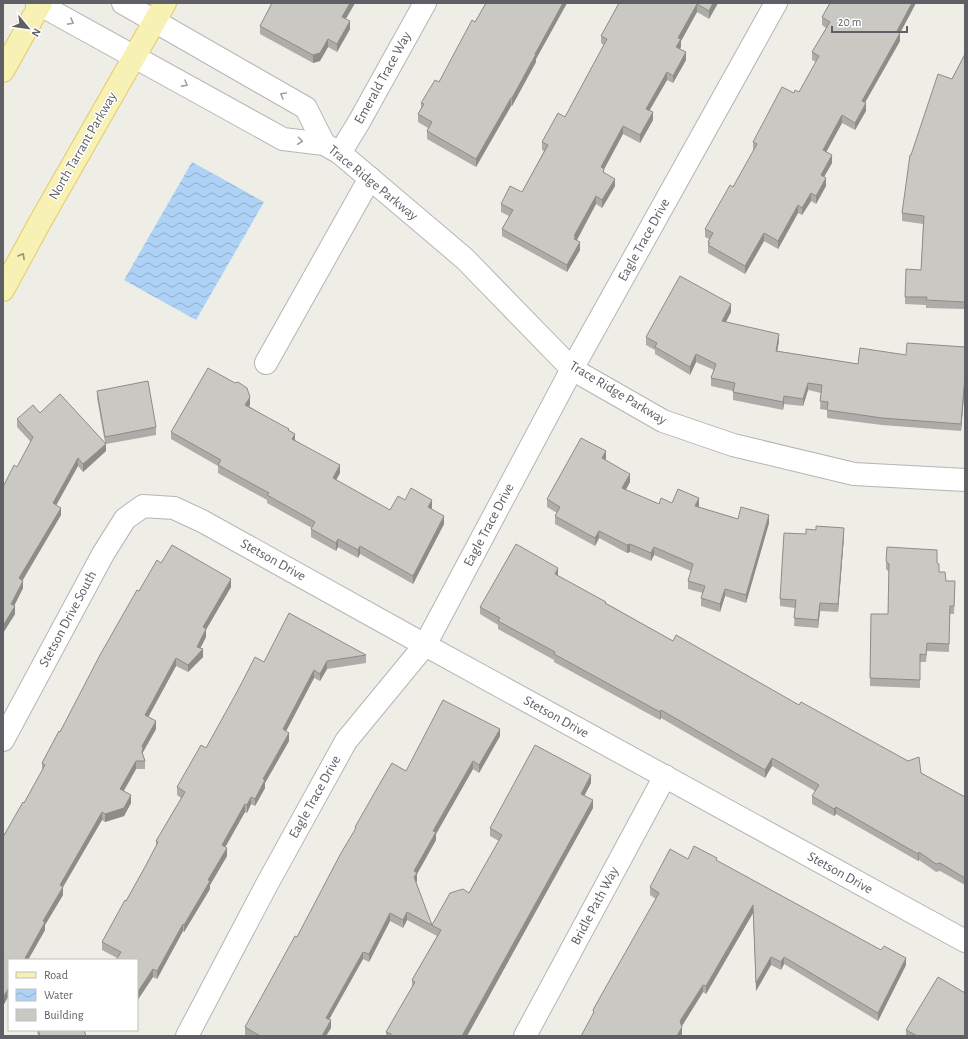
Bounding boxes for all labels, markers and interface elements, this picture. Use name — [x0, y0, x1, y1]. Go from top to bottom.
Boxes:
north arrow — [8, 8, 48, 48]
scale bar — [832, 8, 907, 34]
text: 20 m — [838, 16, 861, 28]
one-way arrow — [67, 17, 74, 24]
text: N — [30, 27, 43, 39]
street label: Emerald Trace Way — [352, 30, 414, 126]
one-way arrow — [181, 80, 188, 87]
street label: North Tarrant Parkway — [47, 90, 120, 202]
one-way arrow — [280, 92, 287, 99]
one-way arrow — [297, 136, 303, 145]
street label: Trace Ridge Parkway — [326, 143, 420, 223]
street label: Eagle Trace Drive — [616, 196, 672, 284]
one-way arrow — [17, 253, 24, 260]
street label: Trace Ridge Parkway — [567, 359, 669, 427]
street label: Eagle Trace Drive — [461, 481, 517, 569]
street label: Stetson Drive — [238, 536, 308, 584]
street label: Stetson Drive South — [37, 569, 99, 669]
street label: Stetson Drive — [521, 693, 591, 741]
street label: Eagle Trace Drive — [287, 753, 343, 841]
street label: Stetson Drive — [805, 849, 875, 897]
street label: Bridle Path Way — [569, 865, 621, 947]
legend — [8, 959, 138, 1031]
text: Road — [44, 969, 68, 981]
text: Water — [44, 989, 73, 1001]
text: Building — [44, 1009, 84, 1021]

